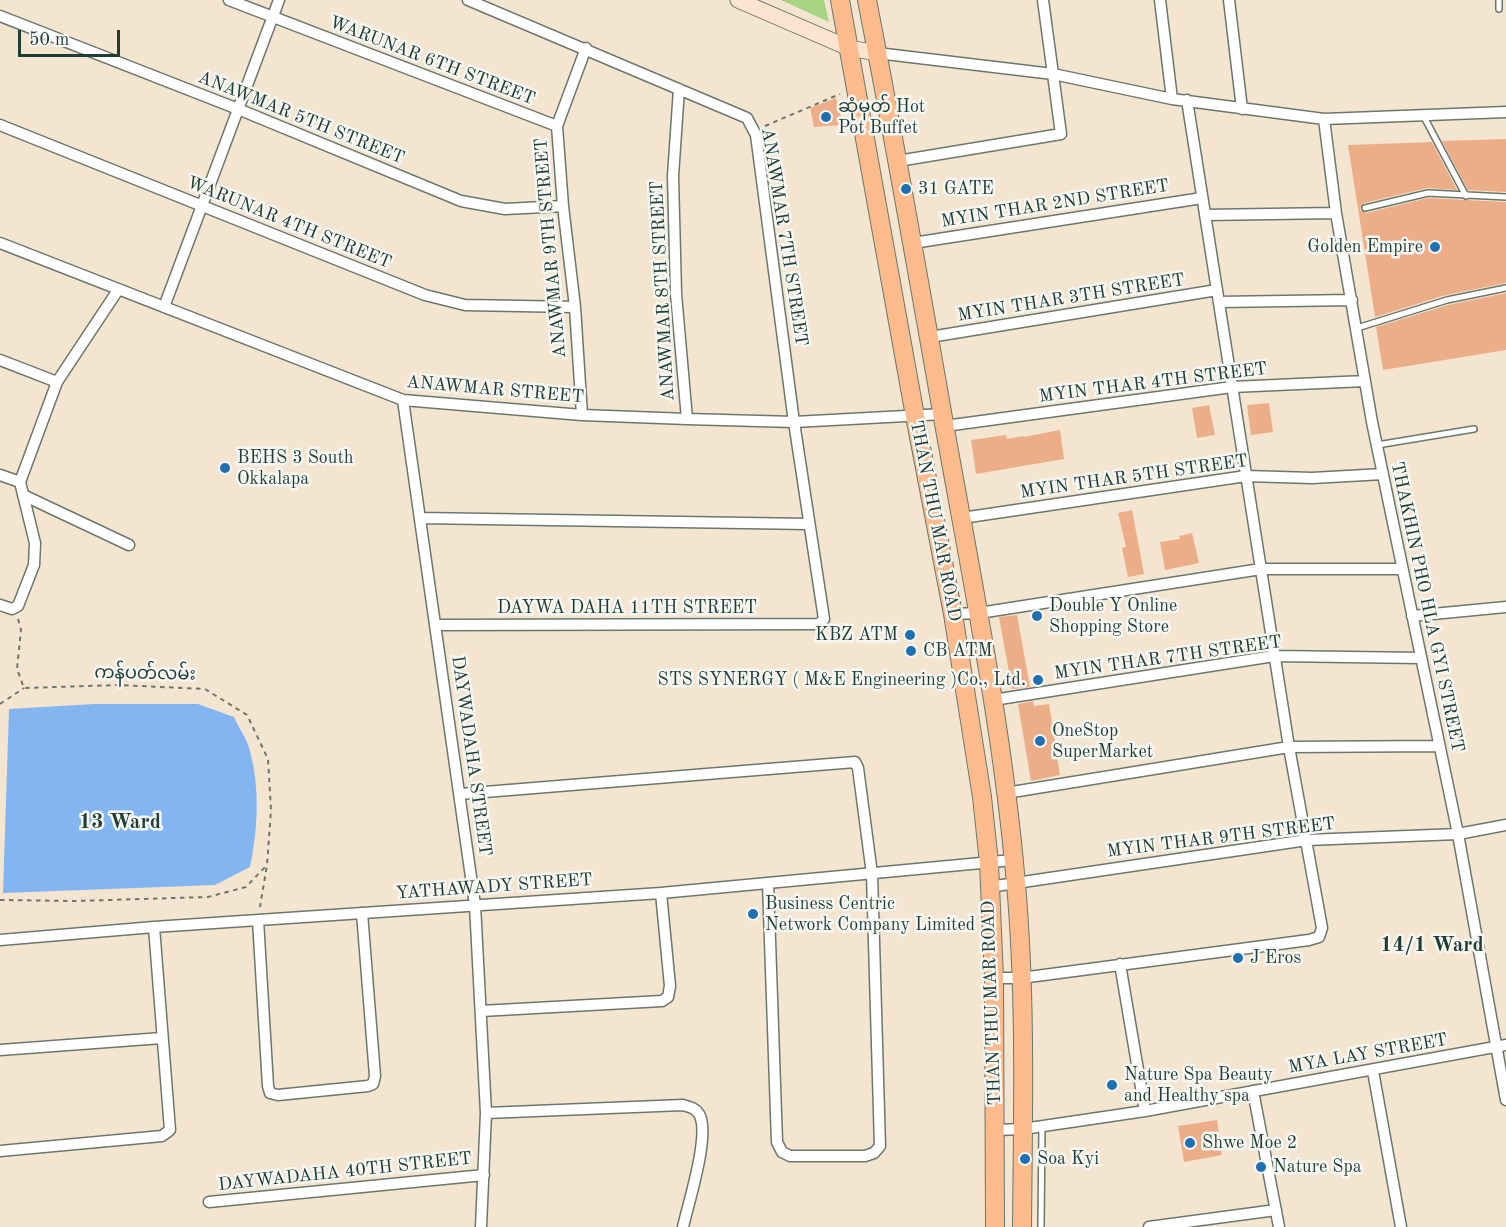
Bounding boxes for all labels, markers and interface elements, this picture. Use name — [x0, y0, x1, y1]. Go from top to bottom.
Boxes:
street label: WARUNAR 6TH STREET — [326, 12, 538, 110]
scale bar — [21, 18, 123, 56]
text: 50 m — [29, 31, 69, 49]
street label: ANAWMAR 5TH STREET — [195, 67, 407, 169]
place label: ဆုံမှတ် Hot Pot Buffet — [838, 96, 925, 138]
marker: ဆုံမှတ် Hot Pot Buffet — [819, 110, 833, 124]
street label: ANAWMAR 7TH STREET — [756, 126, 812, 348]
street label: ANAWMAR 9TH STREET — [531, 137, 571, 359]
street label: WARUNAR 4TH STREET — [184, 172, 394, 274]
street label: MYIN THAR 2ND STREET — [939, 175, 1171, 233]
place label: 31 GATE — [918, 178, 994, 200]
street label: ANAWMAR 8TH STREET — [646, 180, 680, 402]
marker: 31 GATE — [899, 182, 913, 196]
place label: Golden Empire — [1307, 236, 1423, 258]
marker: Golden Empire — [1428, 240, 1442, 254]
street label: MYIN THAR 3TH STREET — [956, 269, 1186, 327]
street label: MYIN THAR 4TH STREET — [1038, 358, 1268, 408]
street label: ANAWMAR STREET — [405, 371, 585, 409]
street label: THAN THU MAR ROAD — [905, 418, 965, 624]
place label: BEHS 3 South Okkalapa — [237, 447, 353, 490]
street label: MYIN THAR 5TH STREET — [1019, 450, 1249, 504]
street label: THAKHIN PHO HLA GYI STREET — [1386, 460, 1468, 754]
marker: BEHS 3 South Okkalapa — [218, 461, 232, 475]
place label: Double Y Online Shopping Store — [1049, 595, 1177, 638]
street label: DAYWA DAHA 11TH STREET — [497, 597, 757, 619]
marker: Double Y Online Shopping Store — [1030, 609, 1044, 623]
place label: KBZ ATM — [815, 624, 898, 646]
marker: KBZ ATM — [903, 628, 917, 642]
street label: MYIN THAR 7TH STREET — [1053, 631, 1283, 685]
place label: CB ATM — [923, 640, 993, 662]
marker: CB ATM — [904, 644, 918, 658]
street label: DAYWADAHA STREET — [446, 654, 496, 858]
street label: ကန်ပတ်လမ်း — [94, 662, 196, 686]
place label: STS SYNERGY ( M&E Engineering )Co., Ltd. — [658, 669, 1026, 691]
marker: STS SYNERGY ( M&E Engineering )Co., Ltd. — [1031, 673, 1045, 687]
place label: OneStop SuperMarket — [1052, 720, 1153, 762]
marker: OneStop SuperMarket — [1033, 734, 1047, 748]
district label: 13 Ward — [79, 809, 161, 835]
street label: MYIN THAR 9TH STREET — [1106, 813, 1336, 863]
street label: YATHAWADY STREET — [395, 869, 593, 905]
place label: Business Centric Network Company Limited — [765, 893, 975, 936]
street label: THAN THU MAR ROAD — [978, 900, 1006, 1106]
marker: Business Centric Network Company Limited — [746, 907, 760, 921]
district label: 14/1 Ward — [1380, 932, 1484, 958]
place label: J Eros — [1250, 947, 1301, 969]
marker: J Eros — [1231, 951, 1245, 965]
street label: MYA LAY STREET — [1287, 1029, 1449, 1079]
place label: Nature Spa Beauty and Healthy spa — [1124, 1064, 1273, 1106]
marker: Nature Spa Beauty and Healthy spa — [1105, 1078, 1119, 1092]
place label: Shwe Moe 2 — [1202, 1132, 1297, 1154]
marker: Shwe Moe 2 — [1183, 1136, 1197, 1150]
street label: DAYWADAHA 40TH STREET — [217, 1148, 473, 1196]
place label: Soa Kyi — [1037, 1148, 1099, 1170]
marker: Soa Kyi — [1018, 1152, 1032, 1166]
place label: Nature Spa — [1273, 1156, 1362, 1178]
marker: Nature Spa — [1254, 1160, 1268, 1174]

